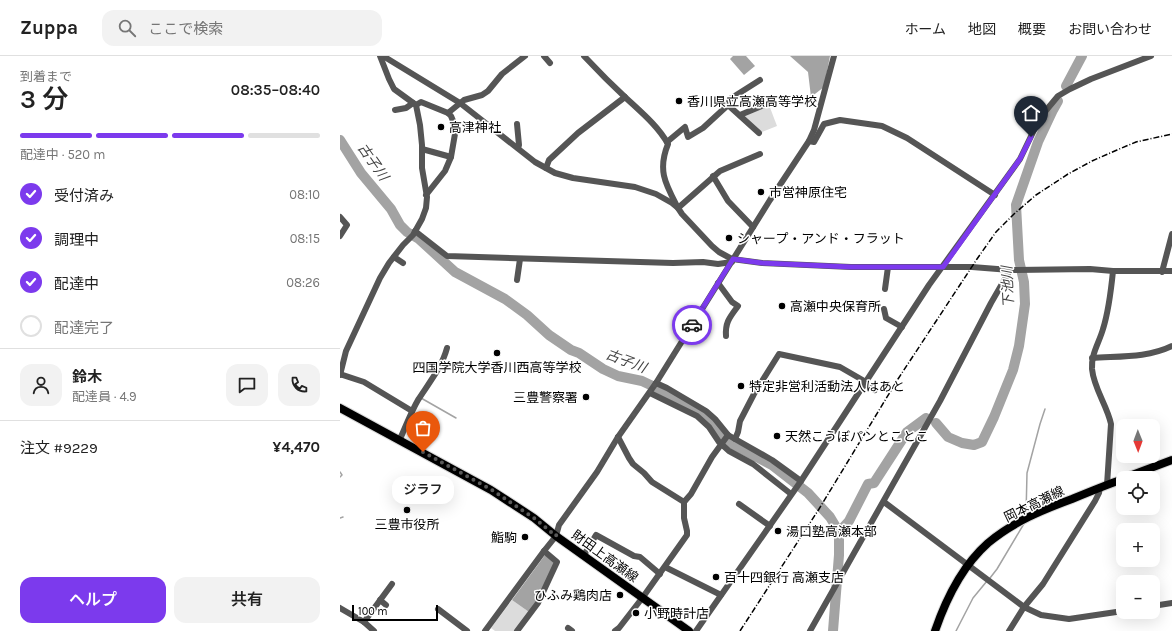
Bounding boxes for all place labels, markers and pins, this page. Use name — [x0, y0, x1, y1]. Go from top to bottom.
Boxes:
place label: 香川県立高瀬高等学校 — [687, 94, 817, 109]
marker: 香川県立高瀬高等学校 — [674, 96, 684, 106]
pin — [1014, 96, 1048, 137]
place label: 高津神社 — [449, 120, 501, 135]
marker: 高津神社 — [436, 122, 446, 132]
place label: 市営神原住宅 — [769, 185, 847, 200]
marker: 市営神原住宅 — [756, 187, 766, 197]
place label: シャープ・アンド・フラット — [737, 231, 905, 246]
marker: シャープ・アンド・フラット — [724, 233, 734, 243]
place label: 高瀬中央保育所 — [790, 299, 881, 314]
marker: 高瀬中央保育所 — [777, 301, 787, 311]
marker: 四国学院大学香川西高等学校 — [492, 348, 502, 358]
place label: 四国学院大学香川西高等学校 — [412, 360, 582, 375]
place label: 特定非営利活動法人はあと — [749, 379, 905, 394]
marker: 特定非営利活動法人はあと — [736, 381, 746, 391]
place label: 三豊警察署 — [513, 390, 578, 405]
marker: 三豊警察署 — [581, 392, 591, 402]
pin — [406, 411, 440, 452]
place label: 天然こうぼパンとことこ — [785, 429, 929, 444]
marker: 天然こうぼパンとことこ — [772, 431, 782, 441]
callout: ジラフ — [392, 476, 454, 504]
marker: 三豊市役所 — [402, 505, 412, 515]
place label: 三豊市役所 — [374, 517, 440, 532]
place label: 湯口塾高瀬本部 — [786, 524, 877, 539]
marker: 湯口塾高瀬本部 — [773, 526, 783, 536]
place label: 鮨駒 — [491, 530, 517, 545]
marker: 鮨駒 — [520, 532, 530, 542]
place label: 百十四銀行 高瀬支店 — [724, 570, 844, 585]
marker: 百十四銀行 高瀬支店 — [711, 572, 721, 582]
place label: ひふみ鶏肉店 — [534, 588, 612, 603]
marker: ひふみ鶏肉店 — [615, 590, 625, 600]
place label: 小野時計店 — [644, 606, 709, 621]
marker: 小野時計店 — [631, 608, 641, 618]

